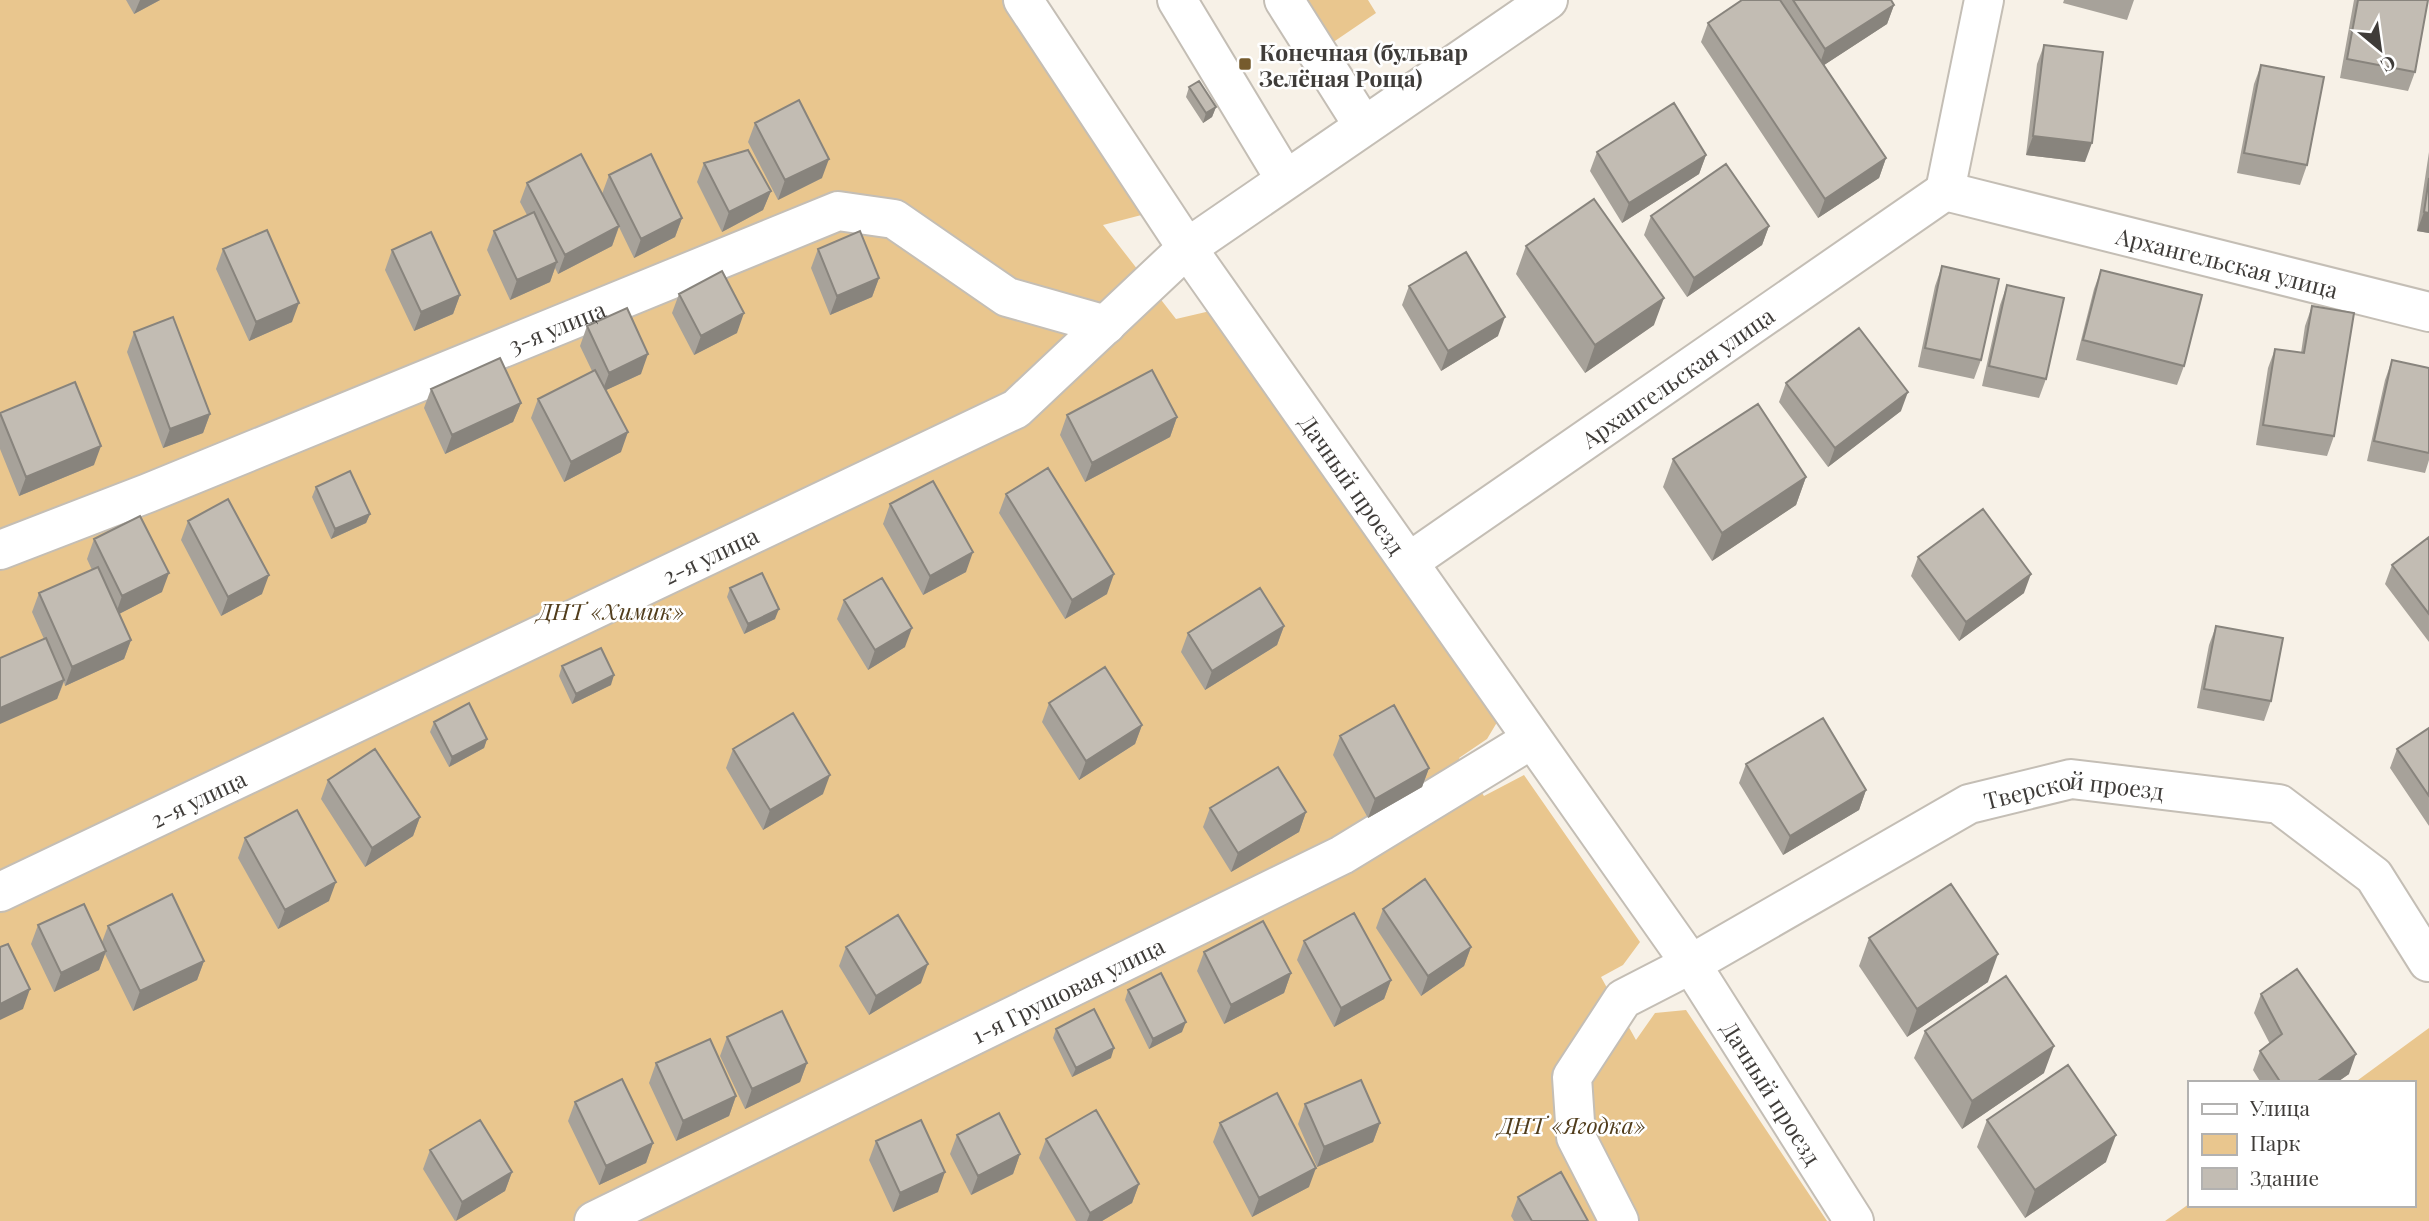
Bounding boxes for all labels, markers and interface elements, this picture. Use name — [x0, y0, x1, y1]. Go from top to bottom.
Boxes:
north arrow — [2345, 14, 2415, 84]
place label: Конечная (бульвар Зелёная Роща) — [1259, 36, 1468, 93]
text: С — [2377, 50, 2401, 79]
marker: Конечная (бульвар Зелёная Роща) — [1237, 56, 1253, 72]
street label: Архангельская улица — [2112, 219, 2342, 304]
street label: 3-я улица — [503, 292, 610, 360]
street label: Архангельская улица — [1574, 299, 1780, 455]
street label: Дачный проезд — [1293, 408, 1413, 560]
street label: 2-я улица — [657, 518, 763, 591]
park label: ДНТ «Химик» — [533, 595, 685, 626]
street label: 2-я улица — [145, 762, 251, 834]
street label: Тверской проезд — [1980, 763, 2166, 815]
street label: 1-я Грушовая улица — [966, 929, 1169, 1050]
street label: Дачный проезд — [1715, 1015, 1830, 1170]
legend — [2188, 1081, 2415, 1207]
text: Улица — [2249, 1093, 2311, 1121]
park label: ДНТ «Ягодка» — [1494, 1109, 1646, 1140]
text: Парк — [2250, 1128, 2300, 1156]
text: Здание — [2250, 1163, 2319, 1191]

